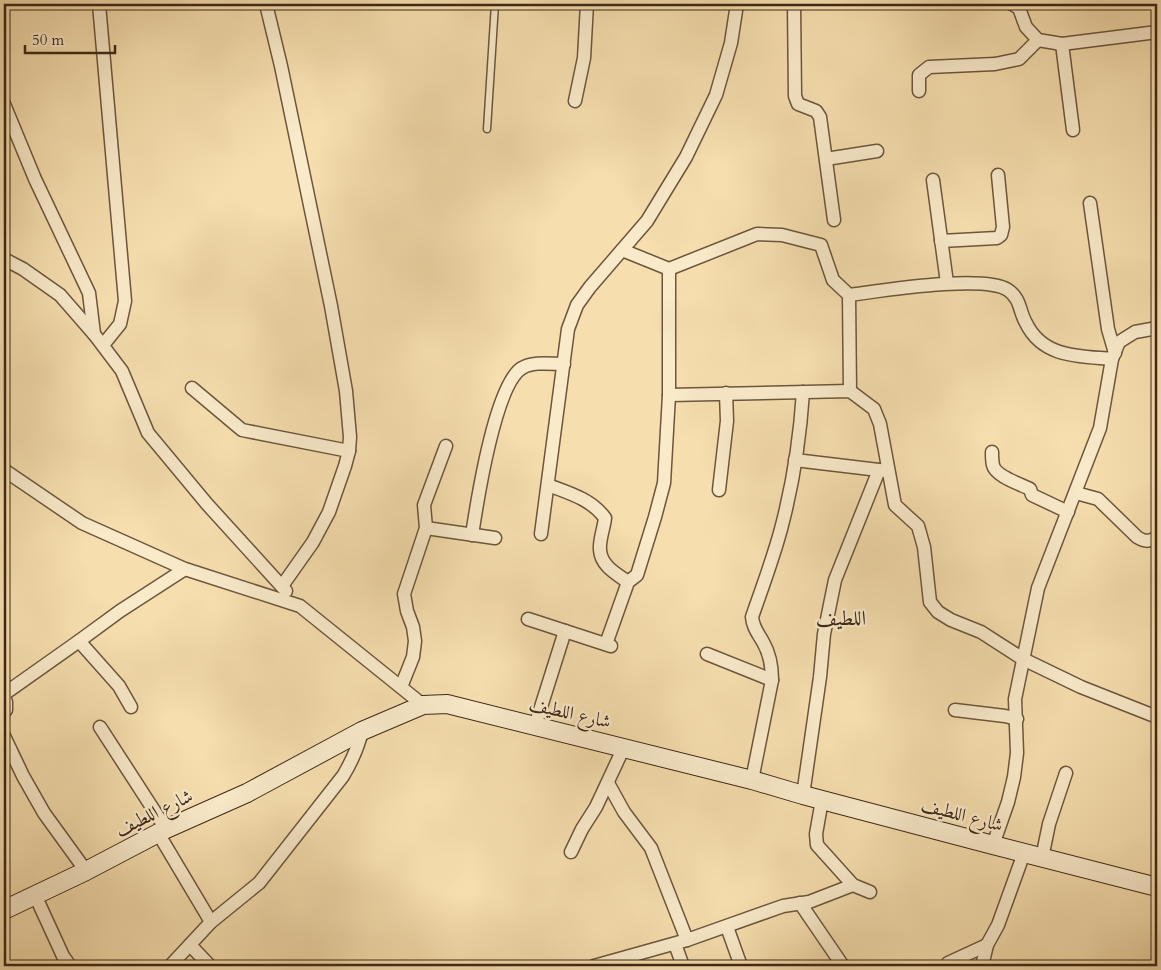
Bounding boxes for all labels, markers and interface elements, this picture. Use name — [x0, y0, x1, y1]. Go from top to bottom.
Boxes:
scale bar — [25, 22, 115, 54]
text: 50 m — [32, 30, 64, 50]
district label: اللطيف — [816, 604, 866, 633]
street label: شارع اللطيف — [526, 691, 614, 737]
street label: شارع اللطيف — [111, 783, 198, 845]
street label: شارع اللطيف — [918, 792, 1006, 840]

